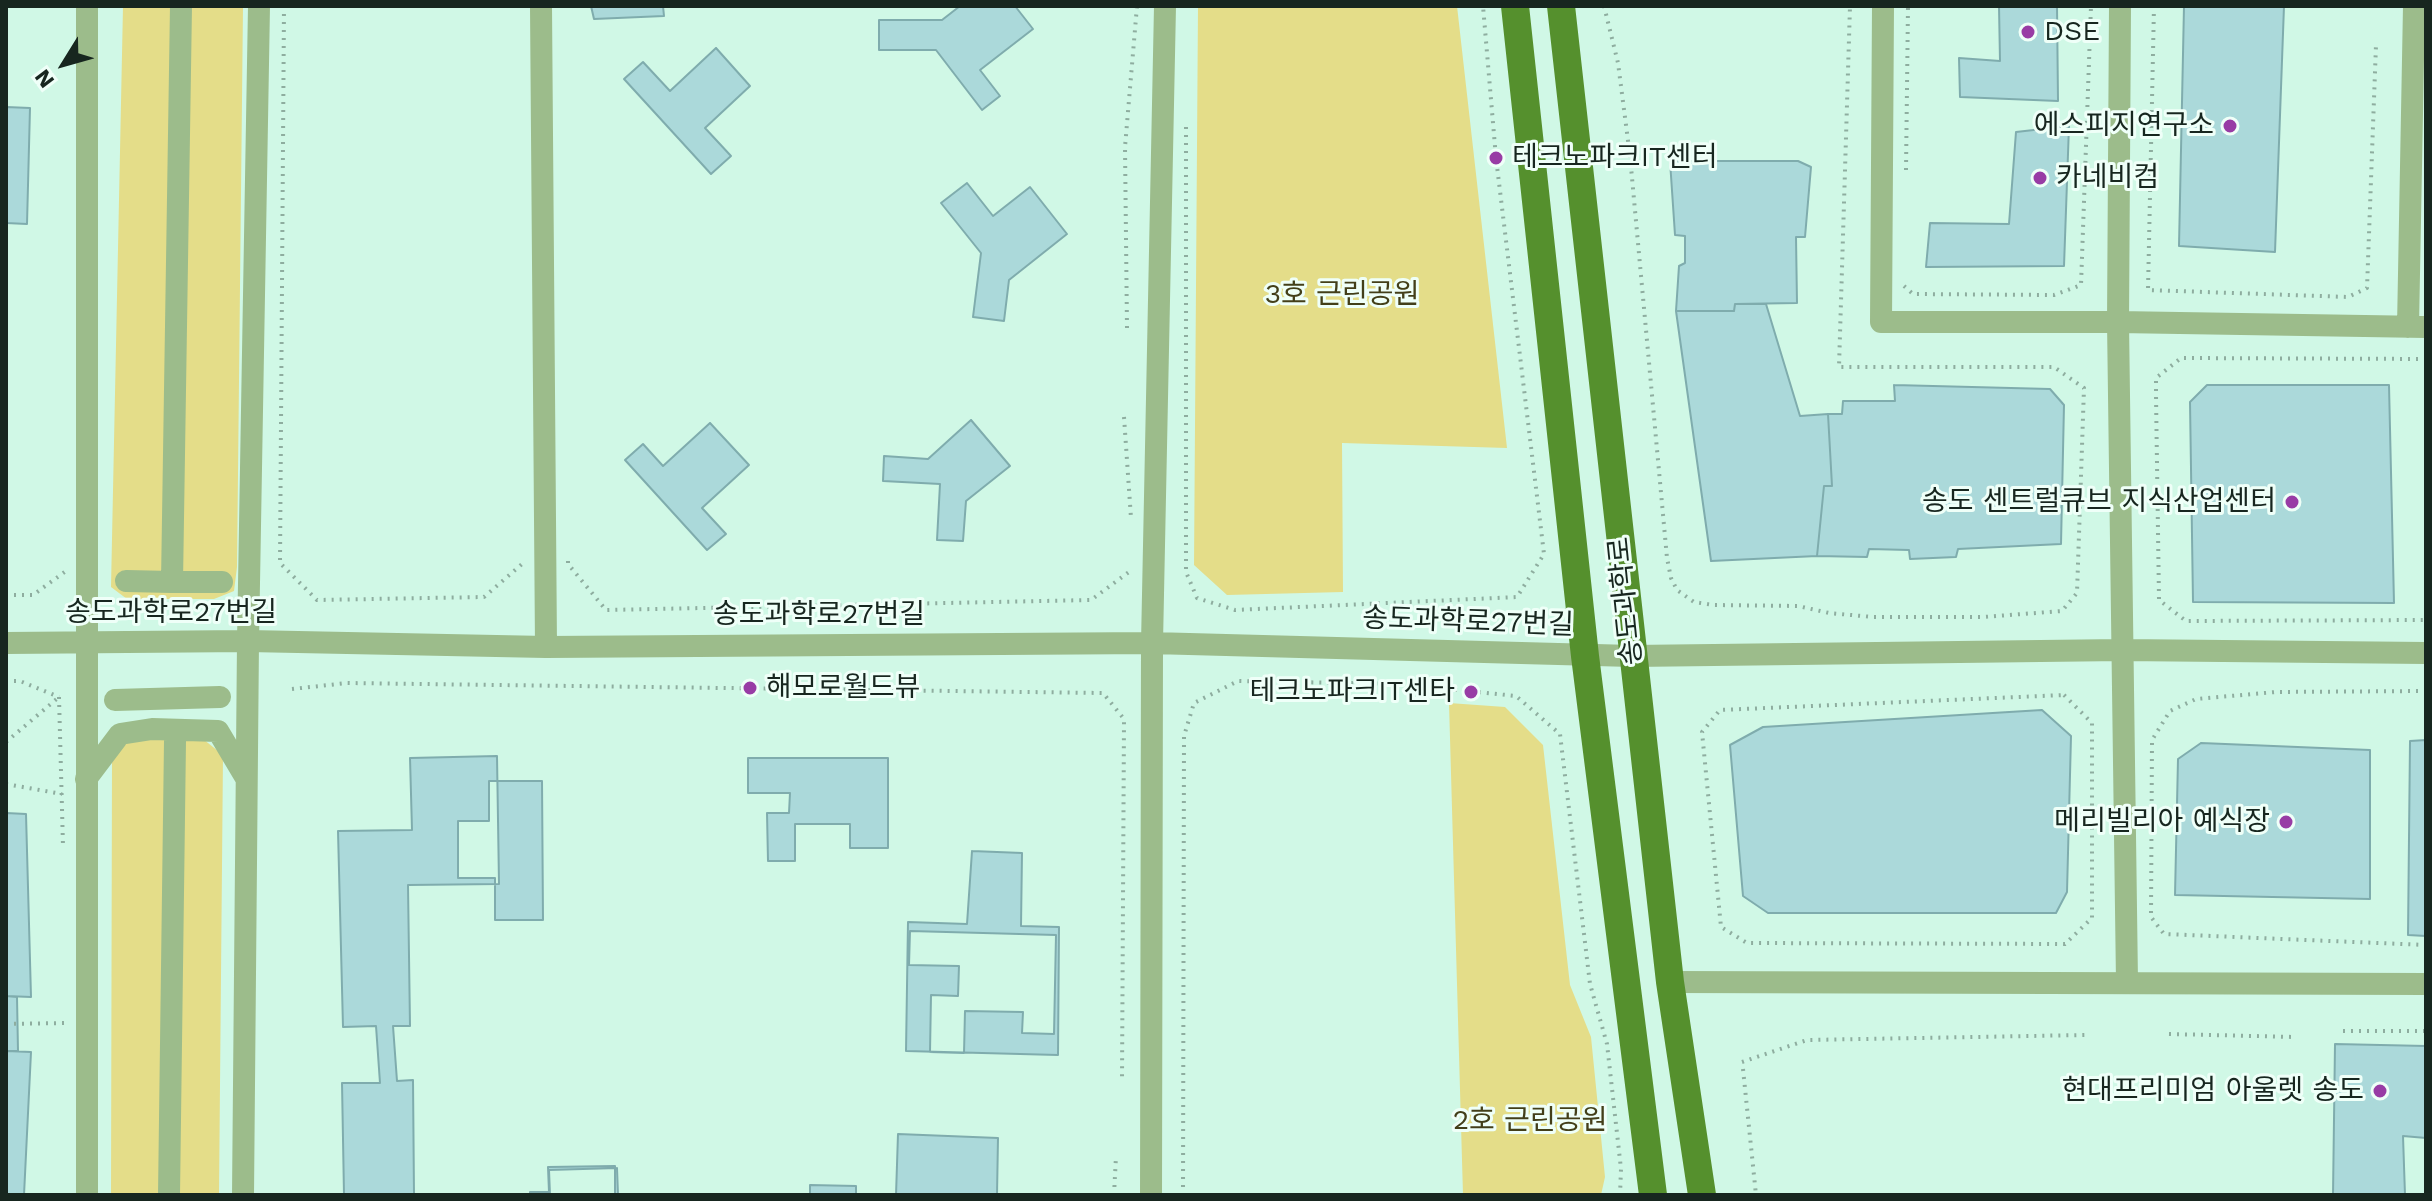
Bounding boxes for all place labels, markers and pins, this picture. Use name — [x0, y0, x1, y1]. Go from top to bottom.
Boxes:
place label: DSE — [2044, 15, 2100, 49]
marker: DSE — [2019, 23, 2037, 41]
place label: 에스피지연구소 — [2034, 109, 2214, 143]
marker: 에스피지연구소 — [2221, 117, 2239, 135]
place label: 테크노파크IT센터 — [1512, 141, 1718, 175]
marker: 테크노파크IT센터 — [1487, 149, 1505, 167]
place label: 카네비컴 — [2056, 161, 2159, 195]
marker: 카네비컴 — [2031, 169, 2049, 187]
place label: 송도 센트럴큐브 지식산업센터 — [1922, 485, 2276, 519]
marker: 송도 센트럴큐브 지식산업센터 — [2283, 493, 2301, 511]
place label: 해모로월드뷰 — [766, 671, 921, 705]
place label: 테크노파크IT센타 — [1249, 675, 1455, 709]
marker: 해모로월드뷰 — [741, 679, 759, 697]
marker: 테크노파크IT센타 — [1462, 683, 1480, 701]
place label: 메리빌리아 예식장 — [2054, 805, 2270, 839]
marker: 메리빌리아 예식장 — [2277, 813, 2295, 831]
place label: 현대프리미엄 아울렛 송도 — [2062, 1074, 2364, 1108]
marker: 현대프리미엄 아울렛 송도 — [2371, 1082, 2389, 1100]

